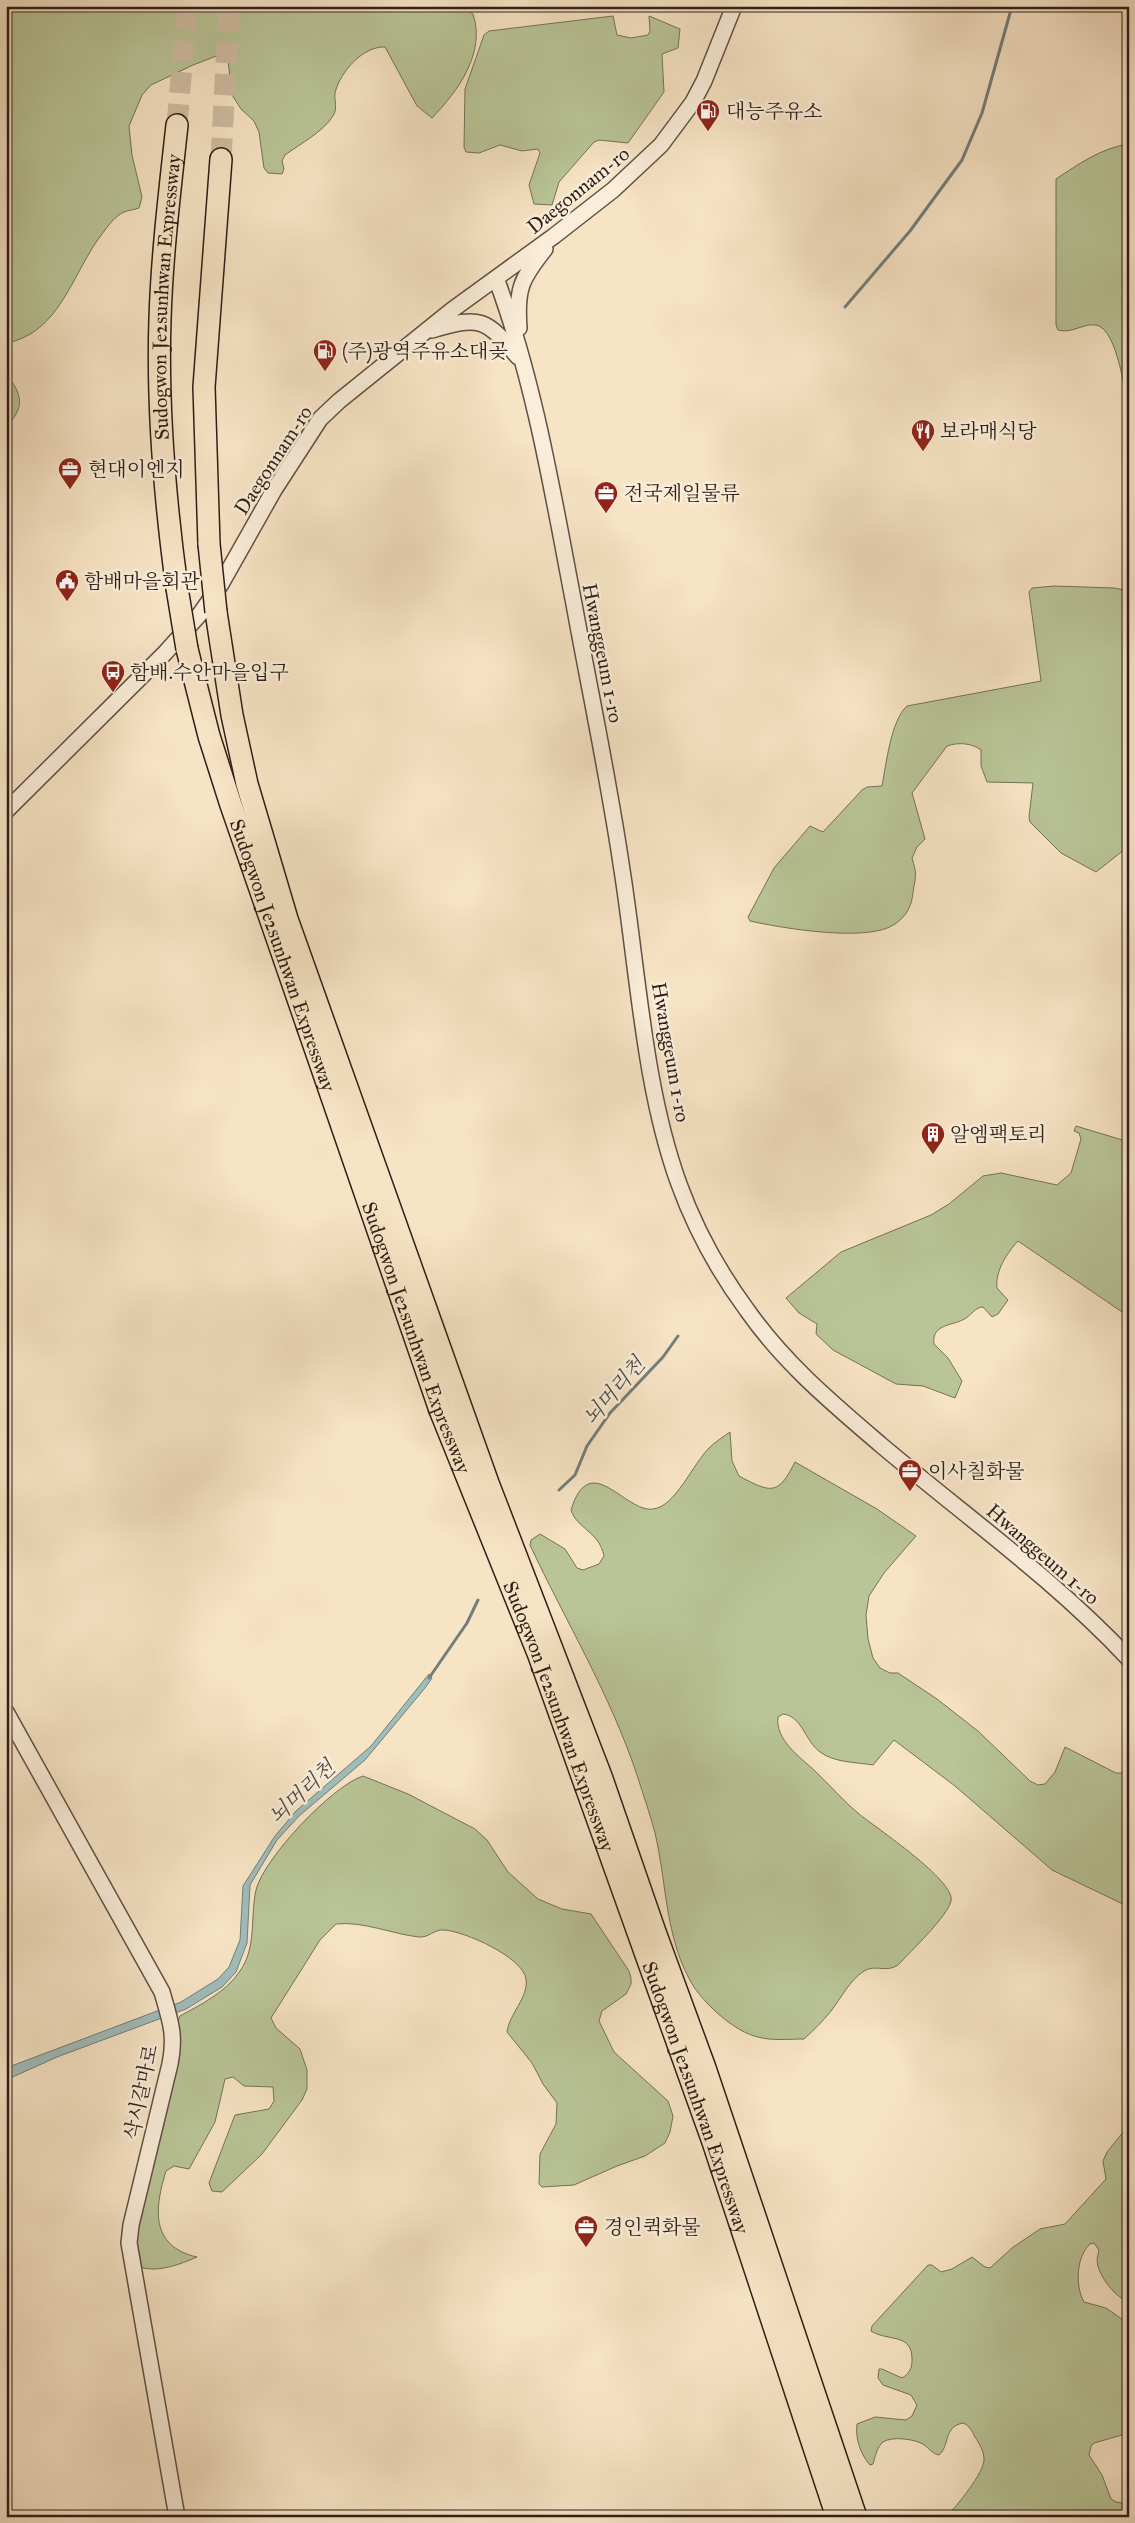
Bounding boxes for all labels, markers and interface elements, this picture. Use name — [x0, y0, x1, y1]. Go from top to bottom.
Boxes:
fuel station icon: 대능주유소 — [695, 98, 721, 132]
place label: 대능주유소 — [726, 99, 823, 123]
street label: Daegonnam-ro — [522, 141, 635, 239]
street label: Sudogwon Je2sunhwan Expressway — [147, 152, 186, 441]
fuel station icon: (주)광역주유소대곶 — [312, 338, 338, 372]
place label: (주)광역주유소대곶 — [342, 339, 508, 364]
street label: Daegonnam-ro — [229, 401, 318, 519]
restaurant icon: 보라매식당 — [910, 418, 936, 452]
place label: 보라매식당 — [940, 419, 1037, 443]
office icon: 현대이엔지 — [57, 456, 83, 490]
place label: 현대이엔지 — [88, 457, 185, 481]
office icon: 전국제일물류 — [593, 480, 619, 514]
place label: 전국제일물류 — [624, 481, 740, 505]
public building icon: 함배마을회관 — [54, 568, 80, 602]
place label: 함배마을회관 — [84, 569, 201, 593]
street label: Hwanggeum 1-ro — [577, 581, 628, 725]
bus stop icon: 함배.수안마을입구 — [100, 659, 126, 693]
place label: 함배.수안마을입구 — [130, 660, 289, 684]
street label: Sudogwon Je2sunhwan Expressway — [225, 816, 341, 1095]
street label: Hwanggeum 1-ro — [646, 980, 695, 1124]
building icon: 알엠팩토리 — [920, 1121, 946, 1155]
place label: 알엠팩토리 — [950, 1122, 1047, 1146]
street label: Sudogwon Je2sunhwan Expressway — [357, 1199, 476, 1477]
water label: 뇌머리천 — [578, 1351, 652, 1430]
office icon: 이사칠화물 — [897, 1458, 923, 1492]
place label: 이사칠화물 — [928, 1459, 1025, 1483]
street label: Hwanggeum 1-ro — [981, 1498, 1104, 1610]
street label: Sudogwon Je2sunhwan Expressway — [498, 1577, 620, 1855]
water label: 뇌머리천 — [263, 1754, 342, 1829]
street label: Sudogwon Je2sunhwan Expressway — [637, 1958, 755, 2237]
street label: 삭시갈마로 — [119, 2042, 163, 2142]
office icon: 경인퀵화물 — [573, 2214, 599, 2248]
place label: 경인퀵화물 — [604, 2215, 701, 2239]

